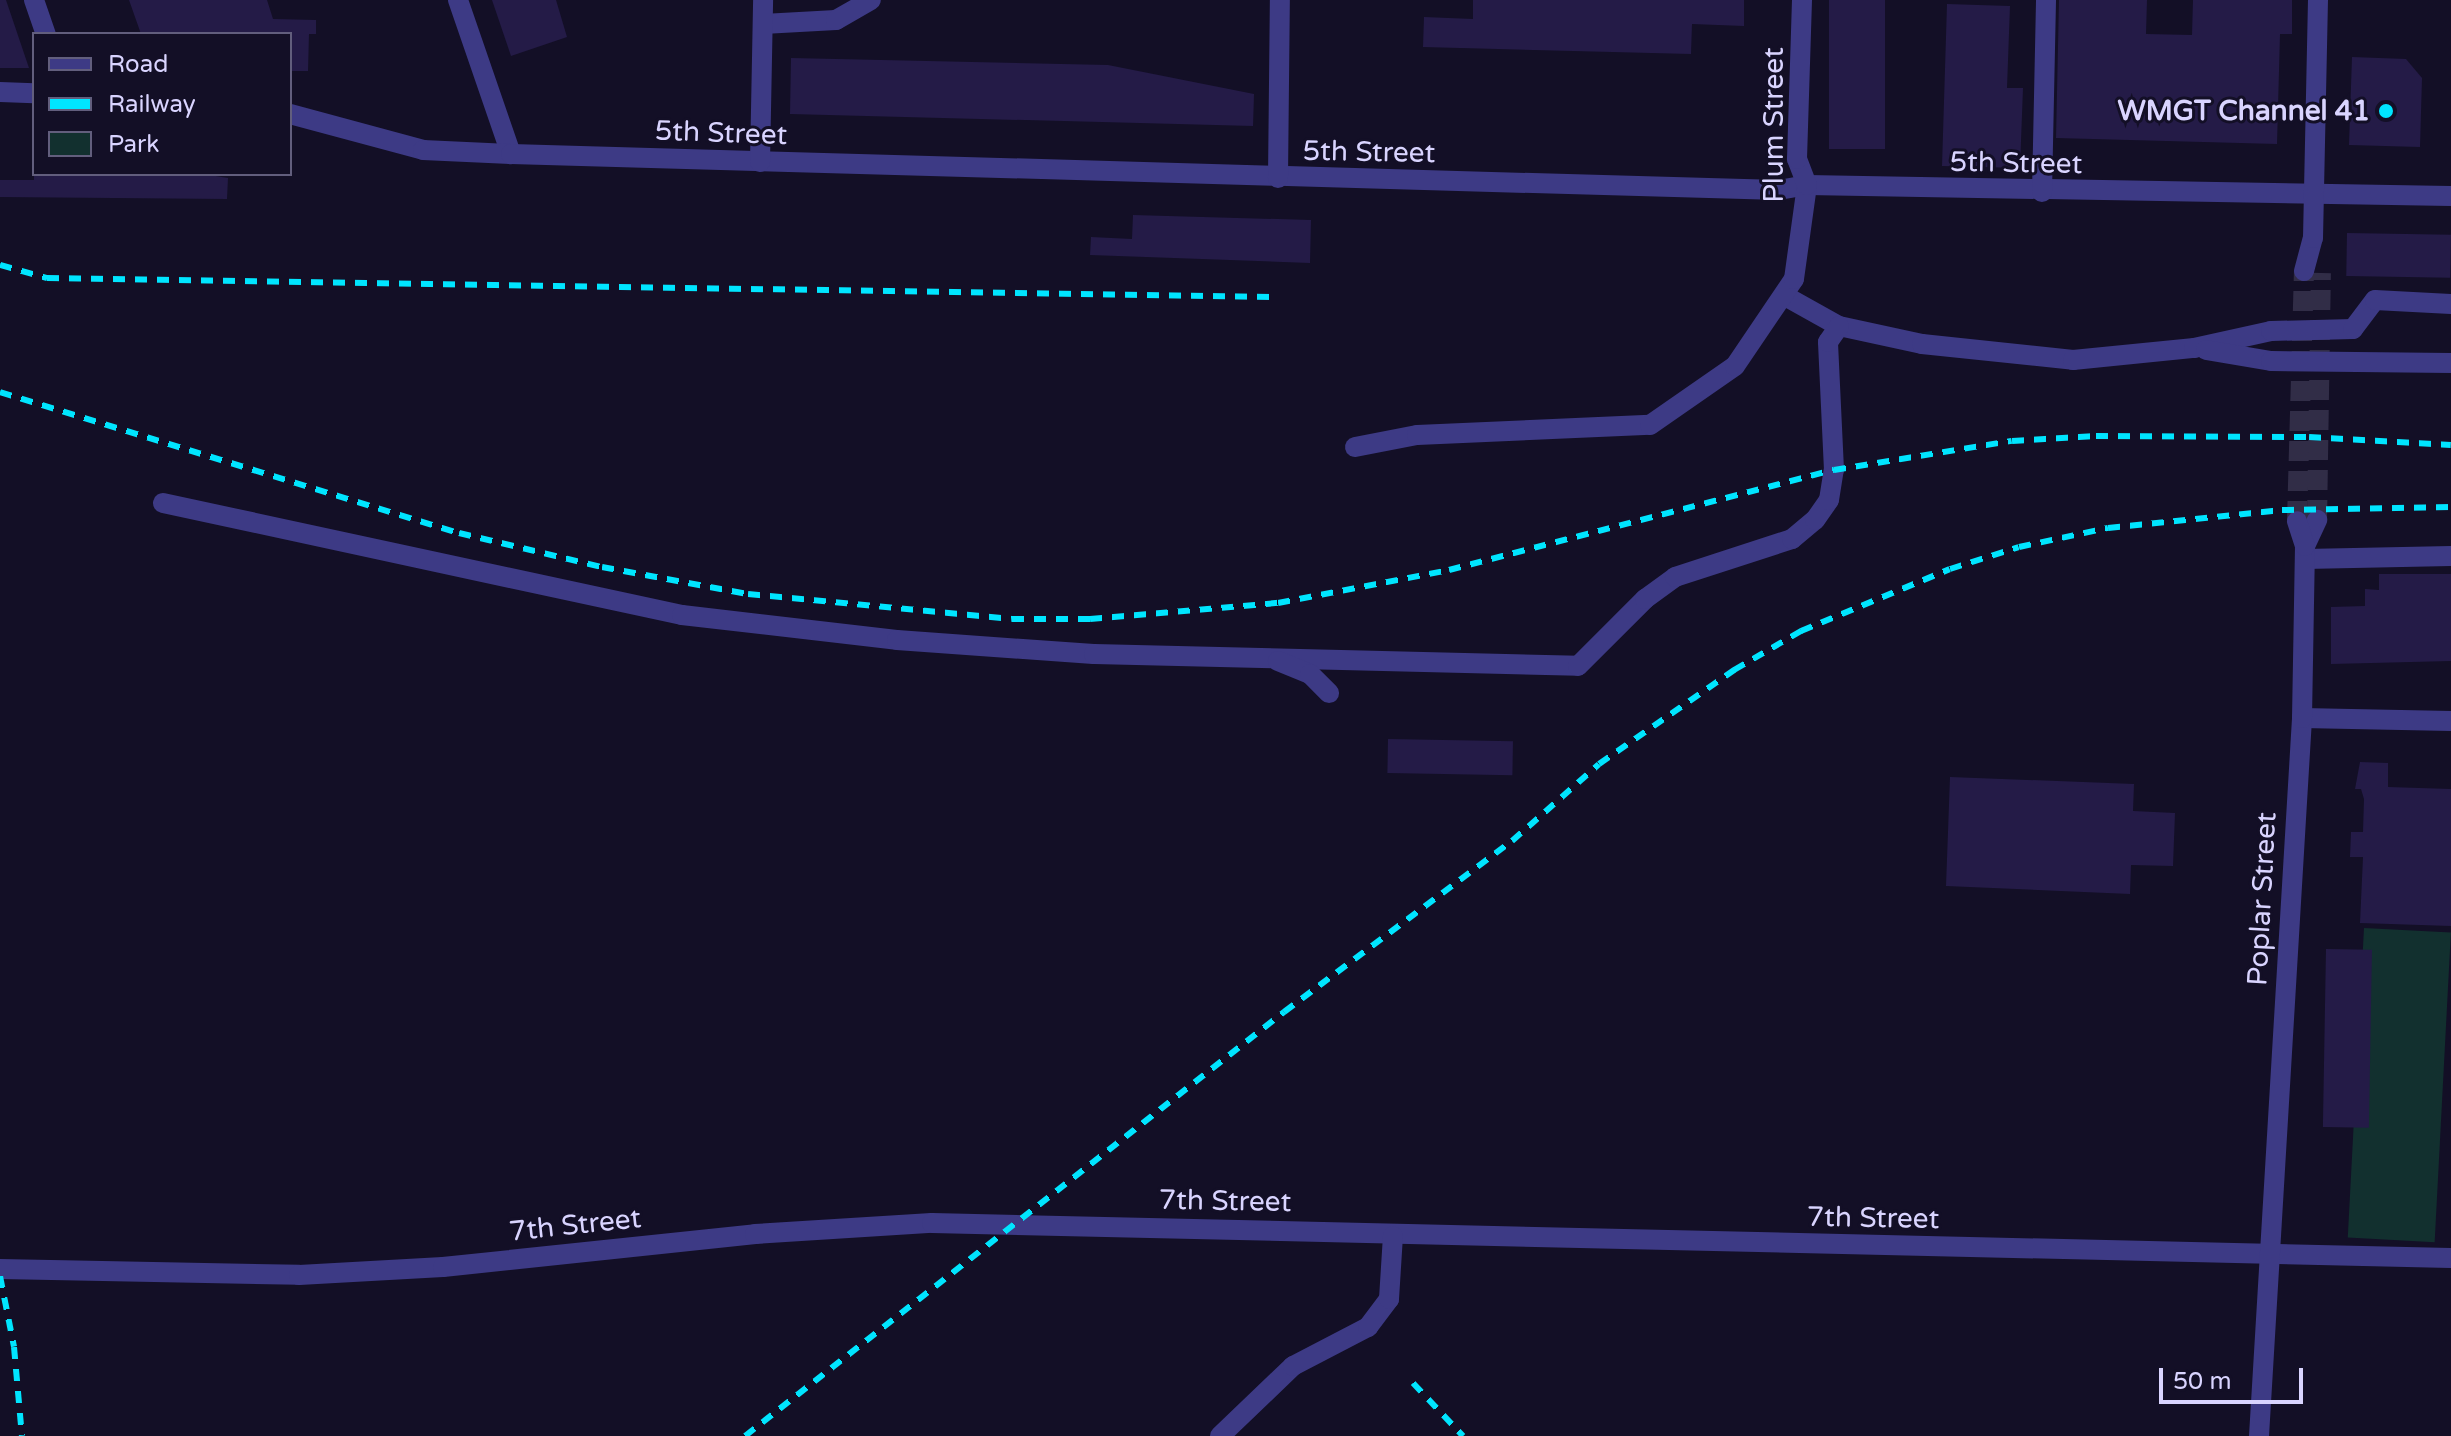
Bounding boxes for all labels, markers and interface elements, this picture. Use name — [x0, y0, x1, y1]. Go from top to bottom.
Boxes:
legend — [32, 32, 292, 176]
street label: Plum Street — [1757, 47, 1791, 203]
text: Road — [108, 50, 168, 79]
text: Railway — [108, 90, 196, 119]
place label: WMGT Channel 41 — [2117, 94, 2370, 128]
marker: WMGT Channel 41 — [2377, 102, 2395, 120]
street label: 5th Street — [654, 114, 788, 152]
text: Park — [108, 130, 159, 159]
street label: 5th Street — [1302, 134, 1436, 170]
street label: 5th Street — [1949, 145, 2083, 181]
street label: Poplar Street — [2241, 811, 2283, 987]
street label: 7th Street — [1158, 1183, 1292, 1219]
street label: 7th Street — [1806, 1200, 1940, 1236]
street label: 7th Street — [507, 1201, 643, 1249]
scale bar — [2163, 1352, 2307, 1402]
text: 50 m — [2173, 1367, 2231, 1396]

